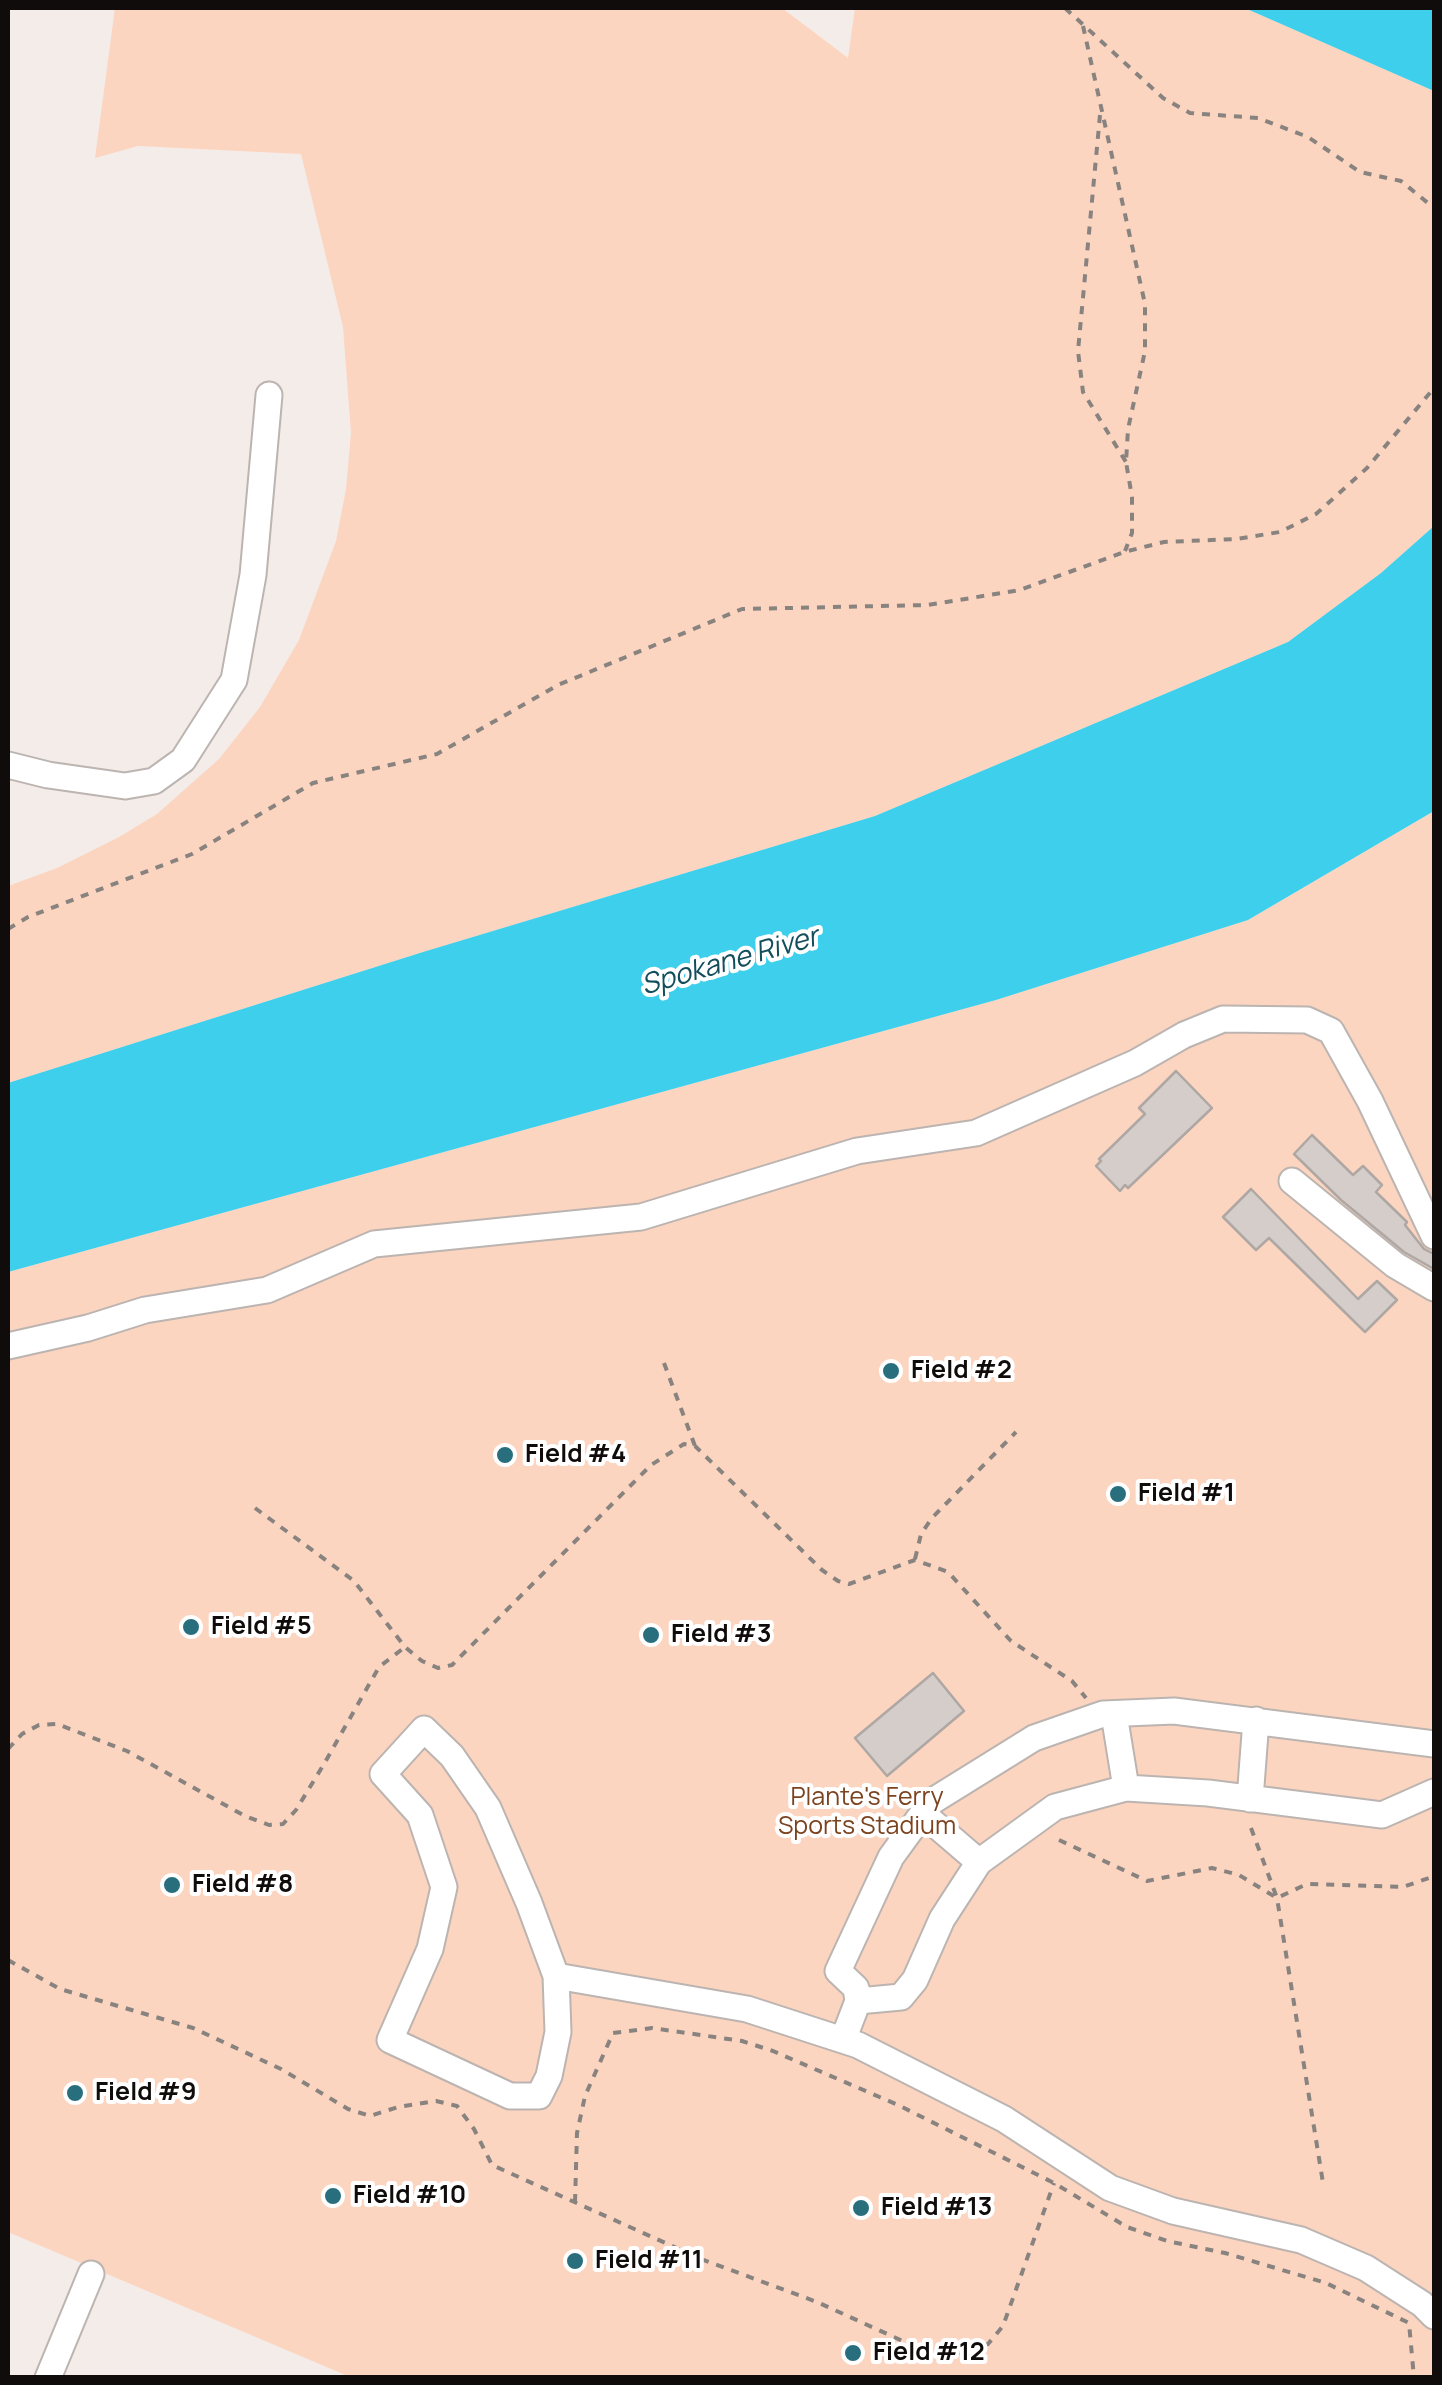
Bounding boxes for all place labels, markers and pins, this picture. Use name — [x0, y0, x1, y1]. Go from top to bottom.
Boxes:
place label: Field #2 — [911, 1356, 1012, 1386]
marker: Field #2 — [880, 1360, 902, 1382]
place label: Field #4 — [525, 1440, 626, 1470]
marker: Field #4 — [494, 1444, 516, 1466]
place label: Field #1 — [1138, 1479, 1235, 1509]
marker: Field #1 — [1107, 1483, 1129, 1505]
place label: Field #5 — [211, 1612, 312, 1642]
marker: Field #5 — [180, 1616, 202, 1638]
place label: Field #3 — [671, 1620, 771, 1650]
marker: Field #3 — [640, 1624, 662, 1646]
place label: Field #8 — [192, 1870, 293, 1900]
marker: Field #8 — [161, 1874, 183, 1896]
place label: Field #9 — [95, 2078, 196, 2108]
marker: Field #9 — [64, 2082, 86, 2104]
place label: Field #10 — [353, 2181, 466, 2211]
marker: Field #10 — [322, 2185, 344, 2207]
place label: Field #13 — [881, 2193, 992, 2223]
marker: Field #13 — [850, 2197, 872, 2219]
place label: Field #11 — [595, 2246, 703, 2276]
marker: Field #11 — [564, 2250, 586, 2272]
place label: Field #12 — [873, 2338, 985, 2368]
marker: Field #12 — [842, 2342, 864, 2364]

